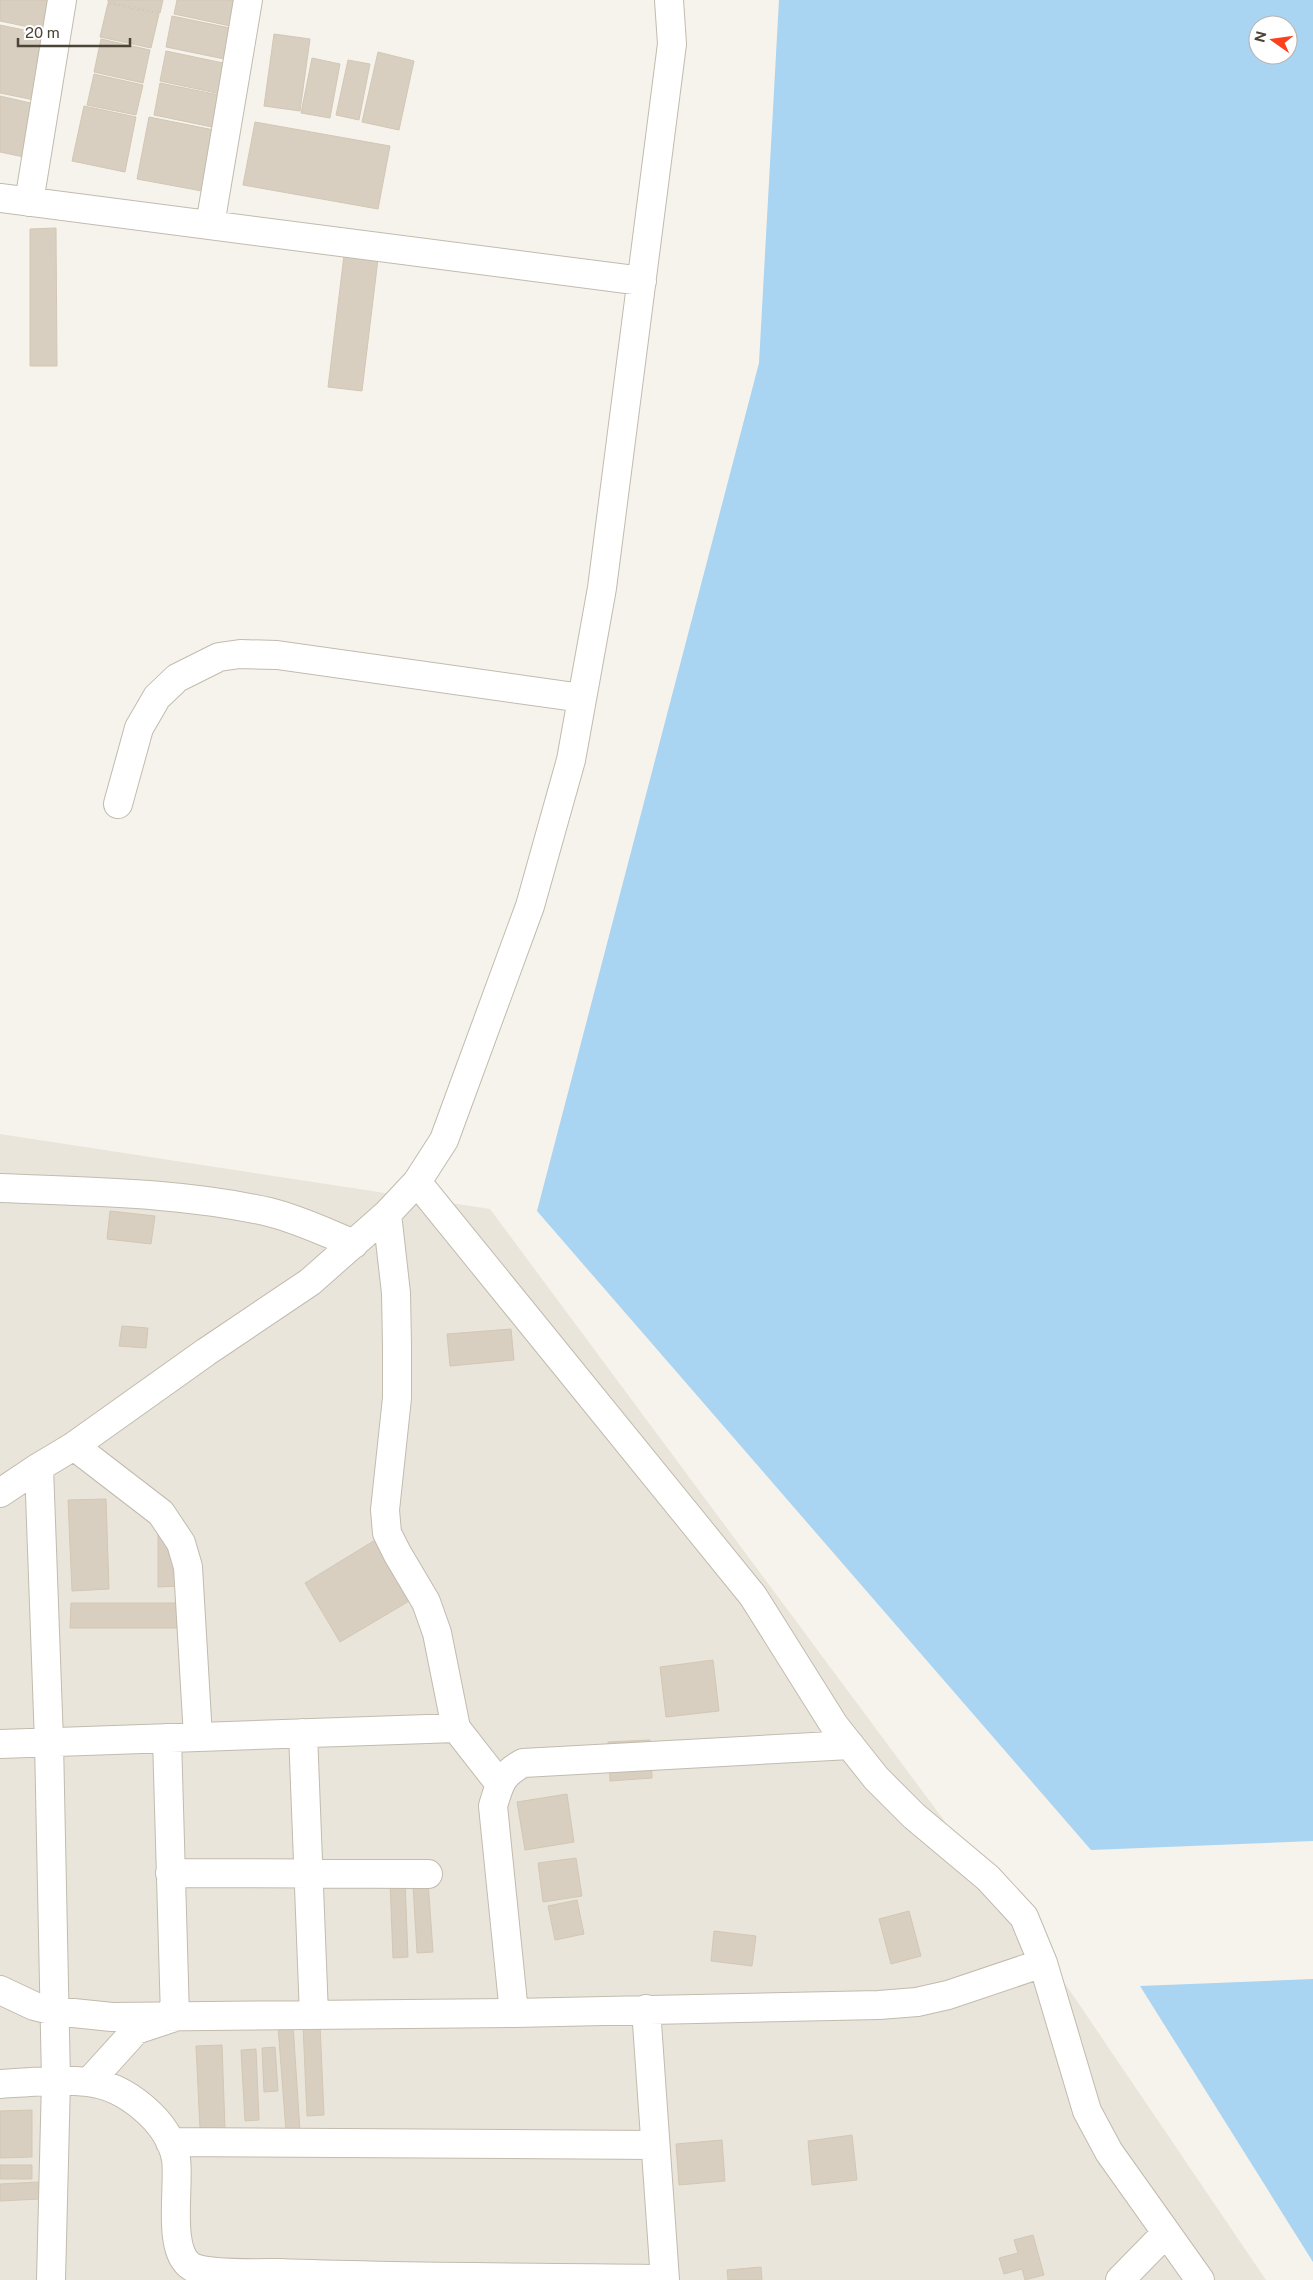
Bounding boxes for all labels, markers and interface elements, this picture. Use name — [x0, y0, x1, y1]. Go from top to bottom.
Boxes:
scale bar — [18, 15, 130, 47]
north arrow — [1248, 15, 1298, 65]
text: 20 m — [25, 24, 60, 41]
text: N — [1251, 30, 1269, 44]

